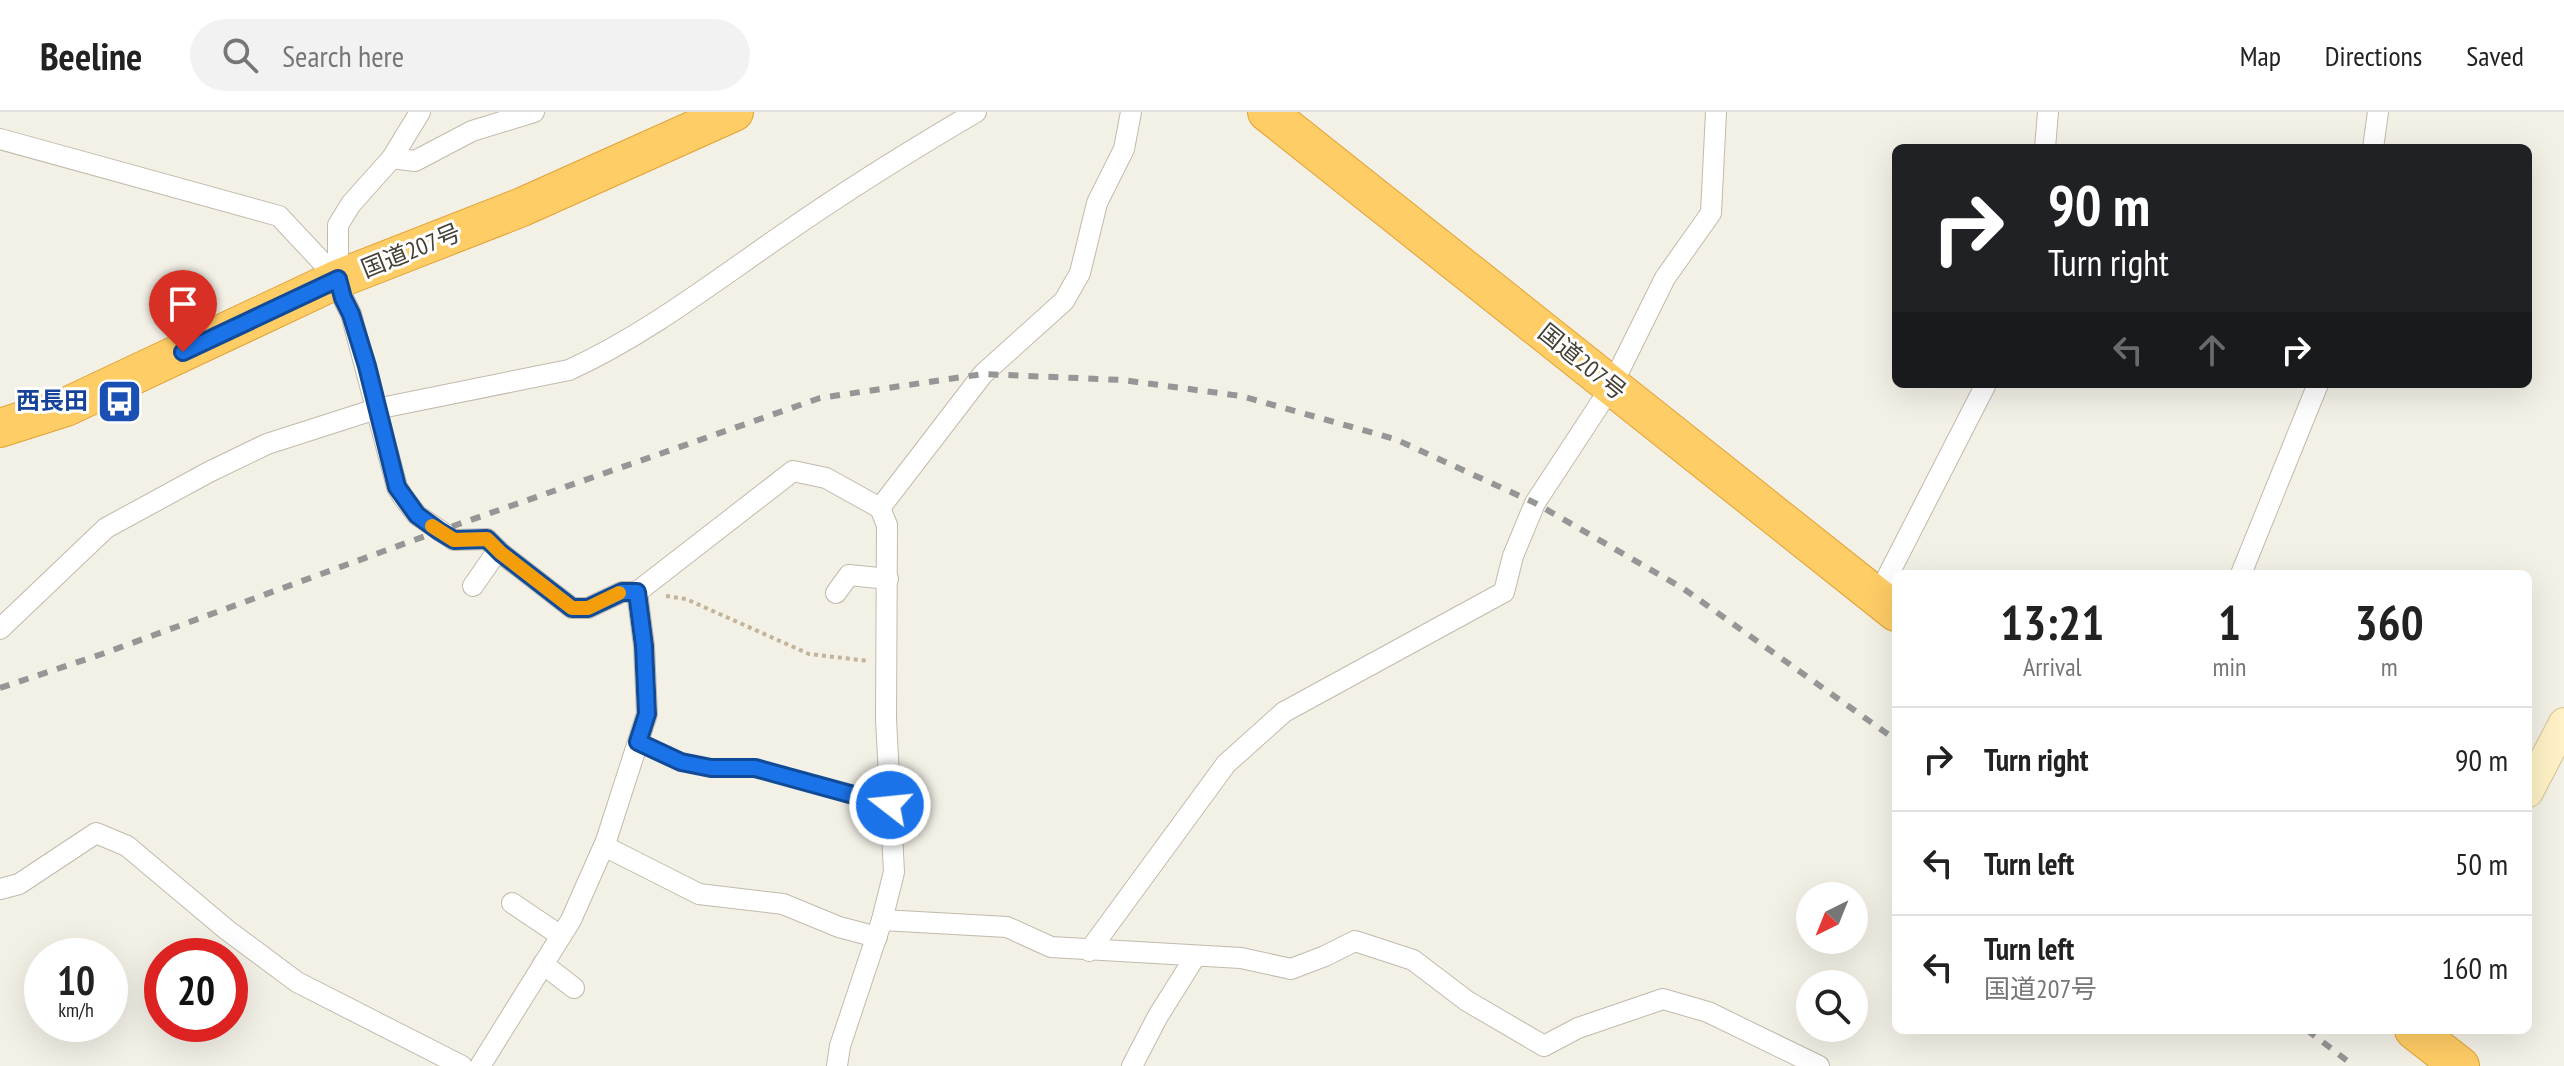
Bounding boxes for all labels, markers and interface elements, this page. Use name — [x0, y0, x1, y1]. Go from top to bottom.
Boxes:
search box — [190, 19, 750, 91]
text: Beeline — [40, 31, 142, 80]
icon: search — [218, 33, 262, 77]
text: Search here — [282, 36, 404, 75]
text: Map — [2240, 37, 2281, 74]
text: Directions — [2325, 37, 2422, 74]
text: Saved — [2466, 37, 2524, 74]
text: 90 m — [2048, 169, 2150, 241]
icon: right — [1916, 176, 2020, 280]
street label: 国道207号 — [357, 217, 465, 284]
text: Turn right — [2048, 239, 2169, 286]
pin — [149, 270, 217, 352]
icon: arrive — [161, 282, 205, 326]
street label: 国道207号 — [1532, 317, 1633, 407]
icon: left — [2106, 328, 2150, 372]
icon: ahead — [2190, 328, 2234, 372]
icon: right — [2274, 328, 2318, 372]
bus stop icon: 西長田 — [95, 377, 143, 425]
place label: 西長田 — [16, 385, 88, 416]
text: 13:21 — [2000, 591, 2104, 653]
text: 1 — [2218, 591, 2241, 653]
text: 360 — [2355, 591, 2424, 653]
text: Arrival — [2023, 650, 2082, 683]
text: min — [2212, 650, 2246, 683]
text: m — [2381, 650, 2398, 683]
icon: right — [1916, 737, 1960, 781]
text: Turn right — [1984, 740, 2088, 779]
text: 90 m — [2455, 740, 2508, 779]
position arrow — [848, 763, 932, 847]
icon: left — [1916, 841, 1960, 885]
text: Turn left — [1984, 844, 2074, 883]
text: 50 m — [2455, 844, 2508, 883]
north arrow — [1796, 882, 1868, 954]
map controls — [1796, 882, 1868, 1042]
text: Turn left — [1984, 929, 2074, 968]
speed limit sign: 20 — [144, 938, 248, 1042]
icon: left — [1916, 945, 1960, 989]
text: 160 m — [2442, 948, 2508, 987]
text: 10 — [57, 954, 95, 1006]
button: search — [1796, 970, 1868, 1042]
text: 国道207号 — [1984, 972, 2097, 1005]
text: km/h — [58, 997, 94, 1023]

